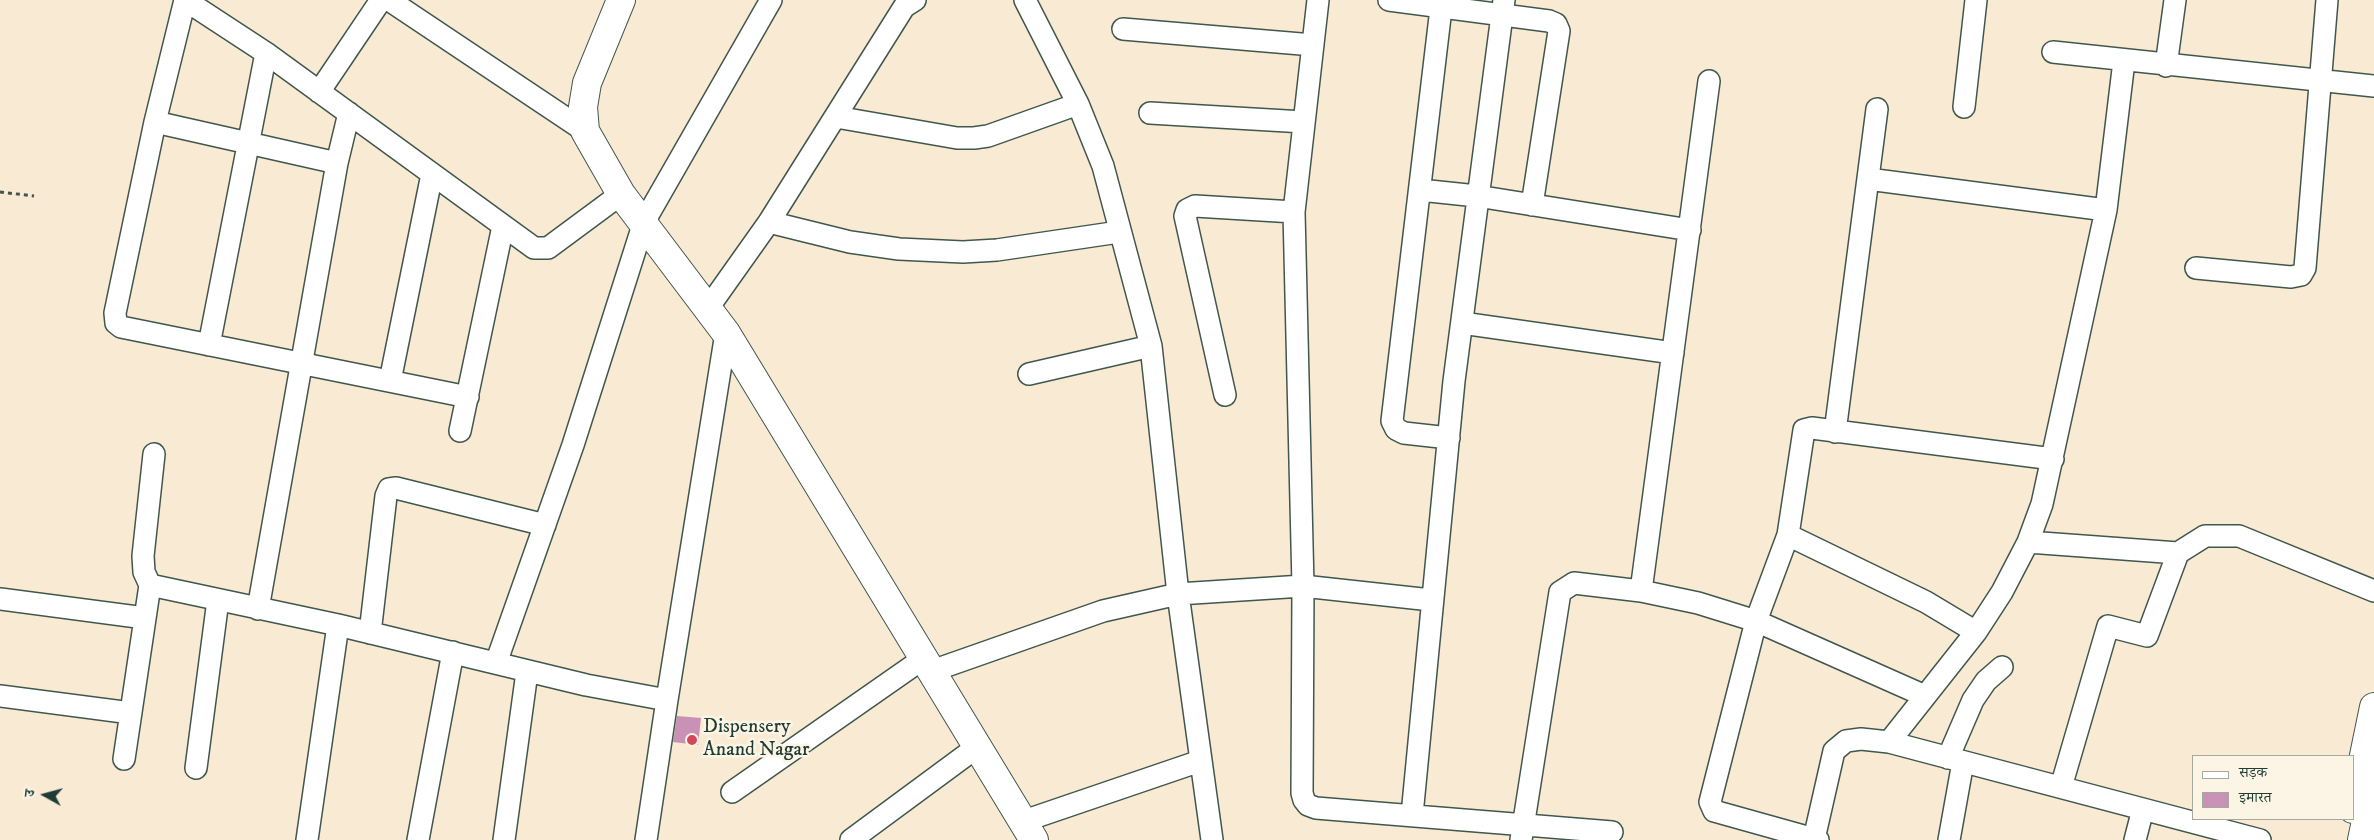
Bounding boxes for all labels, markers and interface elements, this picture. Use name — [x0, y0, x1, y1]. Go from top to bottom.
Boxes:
place label: Dispensery Anand Nagar — [703, 716, 809, 763]
marker: Dispensery Anand Nagar — [685, 733, 699, 747]
legend — [2192, 755, 2354, 820]
text: सड़क — [2239, 763, 2267, 782]
north arrow — [20, 770, 70, 820]
text: इमारत — [2239, 788, 2272, 807]
text: उ — [21, 789, 39, 798]

